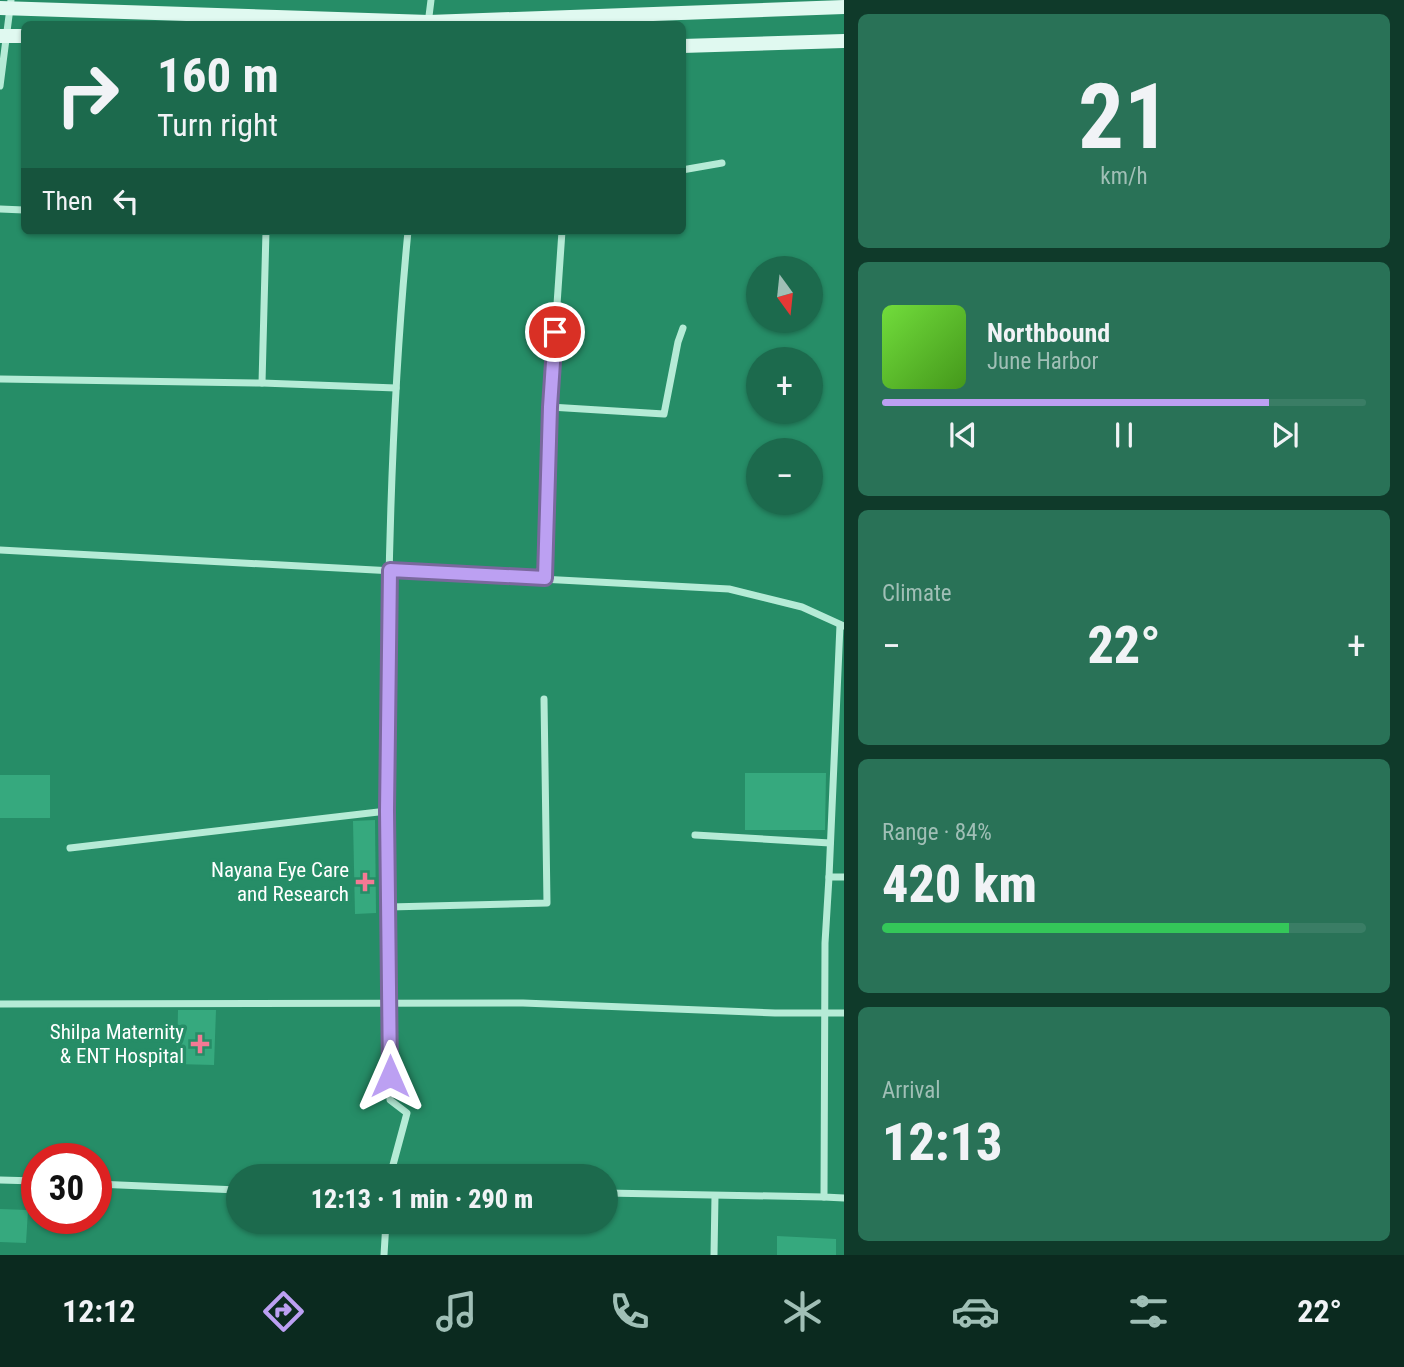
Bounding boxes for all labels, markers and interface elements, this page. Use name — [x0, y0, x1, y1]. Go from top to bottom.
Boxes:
text: 160 m — [157, 47, 279, 104]
icon: right — [42, 49, 133, 140]
text: 21 — [1078, 64, 1170, 170]
text: Turn right — [157, 106, 278, 144]
text: km/h — [1100, 163, 1148, 190]
icon: left — [107, 182, 145, 220]
text: Then — [42, 186, 93, 216]
north arrow — [746, 256, 822, 332]
map controls — [746, 256, 823, 515]
pin — [525, 302, 585, 362]
icon: arrive — [536, 313, 574, 351]
text: Northbound — [987, 318, 1110, 348]
button: + — [746, 347, 823, 424]
text: June Harbor — [987, 348, 1099, 375]
icon: previous — [944, 416, 982, 454]
icon: pause — [1105, 416, 1143, 454]
icon: next — [1266, 416, 1304, 454]
button: − — [746, 438, 823, 515]
text: Climate — [882, 580, 952, 607]
text: 22° — [1087, 615, 1161, 676]
text: − — [882, 624, 901, 668]
text: + — [1347, 624, 1366, 668]
text: Range · 84% — [882, 819, 992, 846]
text: 420 km — [882, 854, 1037, 915]
place label: Nayana Eye Care and Research — [211, 858, 349, 906]
marker: Nayana Eye Care and Research — [355, 872, 375, 892]
place label: Shilpa Maternity & ENT Hospital — [50, 1020, 184, 1068]
marker: Shilpa Maternity & ENT Hospital — [190, 1034, 210, 1054]
position arrow — [353, 1039, 427, 1113]
text: Arrival — [882, 1077, 941, 1104]
text: 12:13 — [882, 1112, 1002, 1173]
speed limit sign: 30 — [21, 1143, 112, 1234]
text: 12:13 · 1 min · 290 m — [311, 1184, 533, 1214]
icon: directions — [259, 1287, 308, 1336]
icon: music — [432, 1287, 481, 1336]
icon: phone — [605, 1287, 654, 1336]
icon: climate — [778, 1287, 827, 1336]
icon: car — [951, 1287, 1000, 1336]
icon: filters — [1124, 1287, 1173, 1336]
text: 12:12 — [62, 1292, 135, 1330]
text: 22° — [1297, 1292, 1342, 1330]

